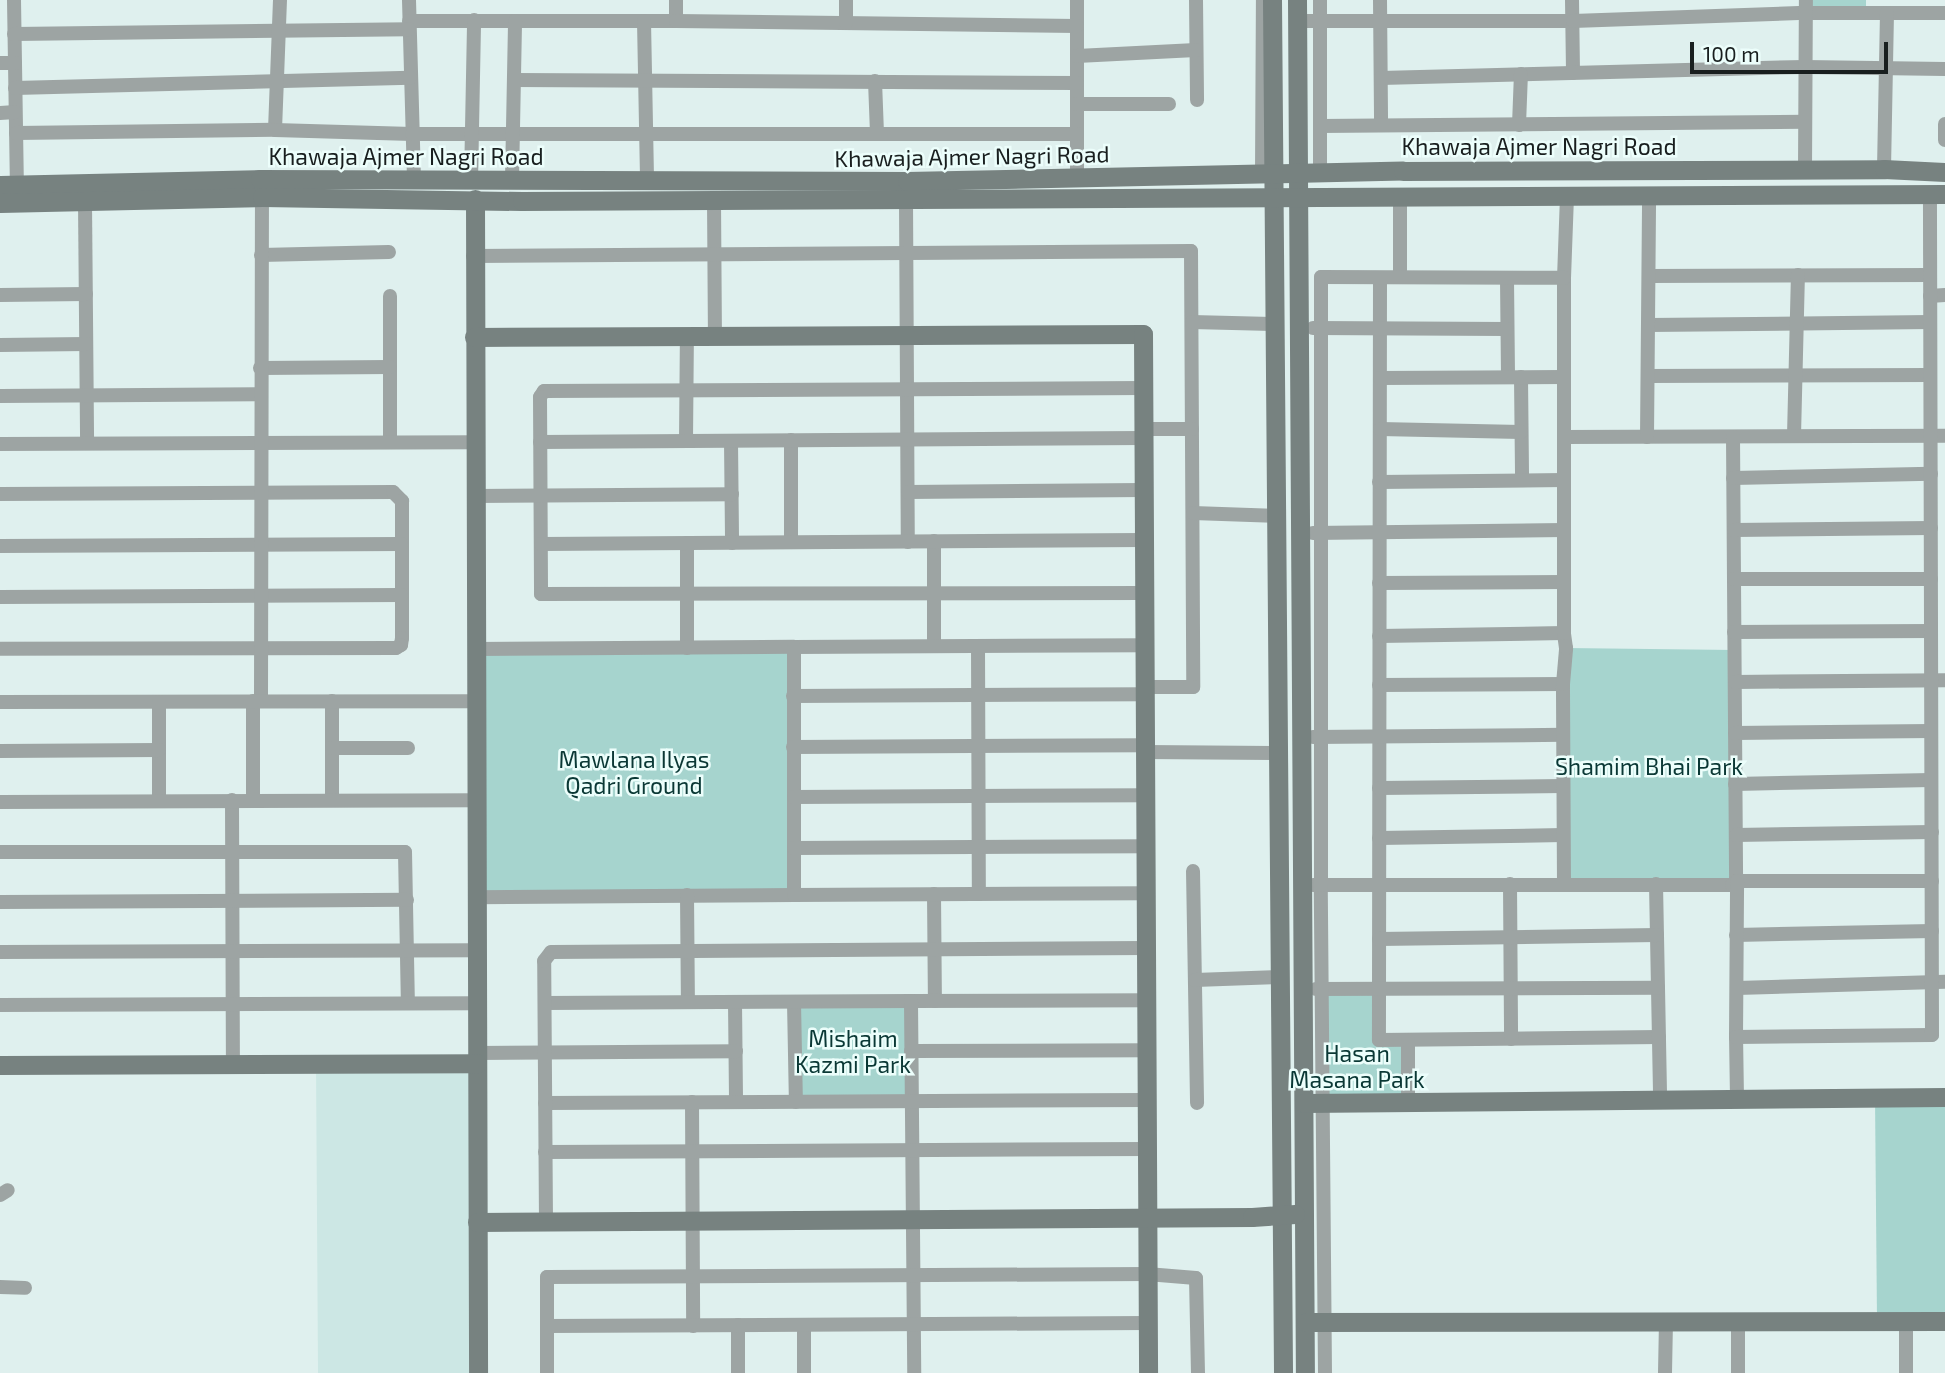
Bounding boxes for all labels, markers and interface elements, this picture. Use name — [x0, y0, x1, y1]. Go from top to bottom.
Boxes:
scale bar — [1693, 28, 1891, 72]
text: 100 m — [1703, 41, 1760, 66]
street label: Khawaja Ajmer Nagri Road — [1401, 132, 1677, 160]
street label: Khawaja Ajmer Nagri Road — [834, 140, 1110, 172]
street label: Khawaja Ajmer Nagri Road — [268, 142, 544, 170]
park label: Mawlana Ilyas Qadri Ground — [558, 745, 710, 799]
park label: Shamim Bhai Park — [1555, 752, 1743, 780]
park label: Mishaim Kazmi Park — [795, 1024, 911, 1078]
park label: Hasan Masana Park — [1289, 1039, 1425, 1093]

